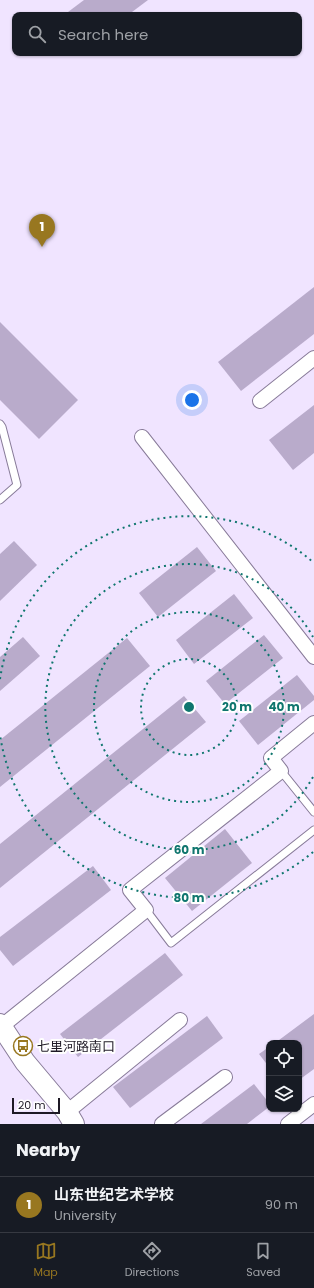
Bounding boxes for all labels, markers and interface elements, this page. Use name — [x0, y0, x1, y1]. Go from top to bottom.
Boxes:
search box — [12, 12, 302, 56]
icon: search — [26, 23, 48, 45]
text: Search here — [58, 24, 148, 45]
pin: 1 — [29, 214, 55, 247]
your location — [182, 390, 202, 410]
text: 20 m — [222, 698, 252, 715]
text: 40 m — [268, 698, 300, 715]
centre of rings — [182, 700, 196, 714]
text: 60 m — [174, 841, 205, 858]
text: 80 m — [174, 889, 205, 906]
bus stop icon: 七里河路南口 — [12, 1035, 34, 1057]
place label: 七里河路南口 — [37, 1037, 115, 1056]
map controls — [266, 1040, 302, 1112]
button: locate — [266, 1040, 302, 1076]
button: layers — [266, 1076, 302, 1112]
scale bar — [12, 1096, 60, 1115]
text: 20 m — [18, 1097, 46, 1113]
text: Nearby — [16, 1138, 80, 1162]
text: 山东世纪艺术学校 — [54, 1184, 174, 1205]
text: 1 — [27, 1195, 31, 1214]
text: 90 m — [265, 1195, 298, 1214]
text: University — [54, 1206, 117, 1225]
tab: Map — [33, 1240, 58, 1281]
tab: Directions — [125, 1240, 179, 1281]
tab: Saved — [246, 1240, 281, 1281]

